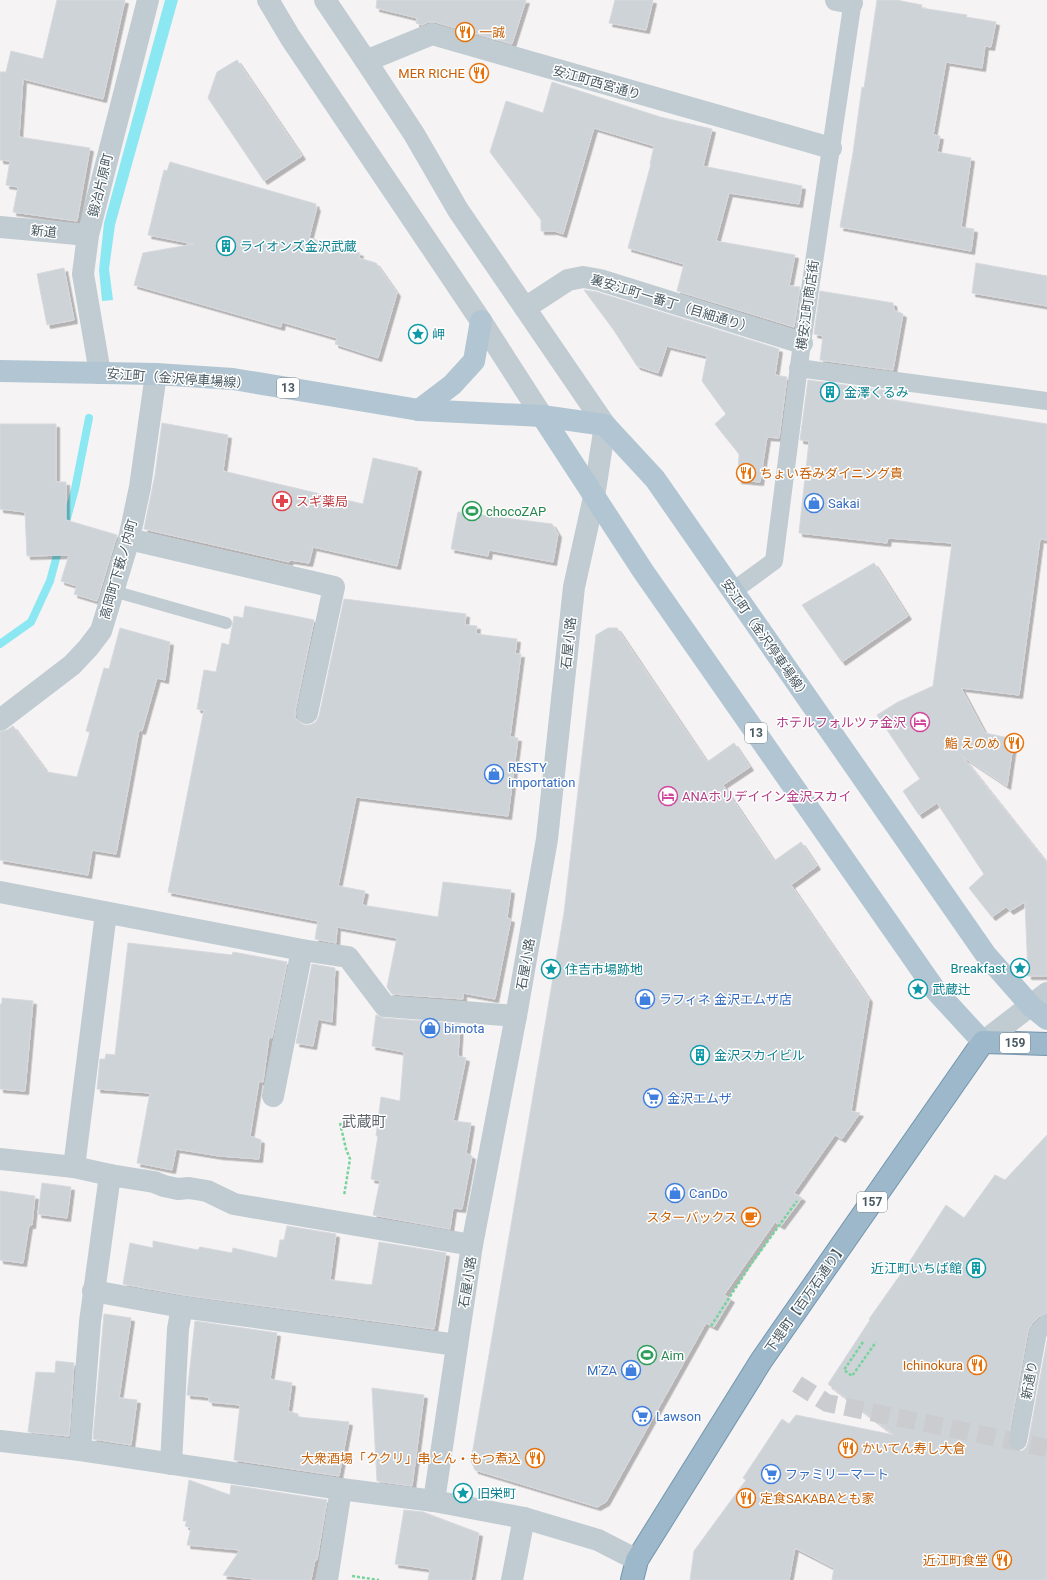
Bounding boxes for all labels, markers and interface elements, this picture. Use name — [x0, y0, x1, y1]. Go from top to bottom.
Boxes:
restaurant icon: 一誠 — [454, 21, 476, 43]
place label: 一誠 — [479, 25, 505, 40]
restaurant icon: MER RICHE — [468, 62, 490, 84]
street label: 安江町西宮通り — [551, 63, 643, 102]
place label: MER RICHE — [398, 66, 465, 81]
street label: 鍛冶片原町 — [85, 152, 116, 218]
street label: 新道 — [30, 223, 58, 240]
building icon: ライオンズ金沢武蔵 — [215, 235, 237, 257]
place label: ライオンズ金沢武蔵 — [240, 239, 357, 254]
street label: 横安江町商店街 — [794, 259, 821, 351]
street label: 裏安江町一番丁（目細通り） — [589, 272, 755, 335]
place icon: 岬 — [407, 323, 429, 345]
place label: 岬 — [432, 327, 445, 342]
street label: 安江町（金沢停車場線） — [106, 366, 250, 391]
road number: 13 — [277, 378, 299, 398]
building icon: 金澤くるみ — [819, 381, 841, 403]
place label: 金澤くるみ — [844, 385, 909, 400]
restaurant icon: ちょい呑みダイニング貴 — [735, 462, 757, 484]
place label: ちょい呑みダイニング貴 — [760, 466, 903, 481]
pharmacy icon: スギ薬局 — [271, 490, 293, 512]
shop icon: Sakai — [803, 492, 825, 514]
place label: スギ薬局 — [296, 494, 348, 509]
place label: Sakai — [828, 496, 860, 511]
sports icon: chocoZAP — [461, 500, 483, 522]
place label: chocoZAP — [486, 504, 546, 519]
street label: 高岡町下薮ノ内町 — [97, 517, 140, 621]
street label: 安江町（金沢停車場線） — [718, 576, 813, 702]
street label: 石屋小路 — [558, 616, 579, 670]
hotel icon: ホテルフォルツァ金沢 — [909, 711, 931, 733]
place label: ホテルフォルツァ金沢 — [776, 715, 906, 730]
road number: 13 — [745, 723, 767, 743]
restaurant icon: 鮨 えのめ — [1003, 732, 1025, 754]
place label: 鮨 えのめ — [945, 736, 1000, 751]
place label: RESTY importation — [508, 760, 575, 790]
shop icon: RESTY importation — [483, 763, 505, 785]
hotel icon: ANAホリデイイン金沢スカイ — [657, 785, 679, 807]
place label: ANAホリデイイン金沢スカイ — [682, 789, 851, 804]
street label: 石屋小路 — [514, 937, 537, 991]
place icon: Breakfast — [1009, 957, 1031, 979]
place icon: 住吉市場跡地 — [540, 958, 562, 980]
place label: Breakfast — [951, 961, 1006, 976]
place label: 住吉市場跡地 — [565, 962, 643, 977]
place icon: 武蔵辻 — [907, 978, 929, 1000]
place label: 武蔵辻 — [932, 982, 971, 997]
shop icon: ラフィネ 金沢エムザ店 — [634, 988, 656, 1010]
place label: ラフィネ 金沢エムザ店 — [659, 992, 792, 1007]
shop icon: bimota — [419, 1017, 441, 1039]
place label: bimota — [444, 1021, 485, 1036]
road number: 159 — [1000, 1033, 1030, 1053]
building icon: 金沢スカイビル — [689, 1044, 711, 1066]
place label: 金沢スカイビル — [714, 1048, 805, 1063]
supermarket icon: 金沢エムザ — [642, 1087, 664, 1109]
place label: 金沢エムザ — [667, 1091, 732, 1106]
district label: 武蔵町 — [341, 1113, 387, 1131]
shop icon: CanDo — [664, 1182, 686, 1204]
place label: CanDo — [689, 1186, 728, 1201]
road number: 157 — [857, 1192, 887, 1212]
cafe icon: スターバックス — [740, 1206, 762, 1228]
place label: スターバックス — [647, 1210, 737, 1225]
street label: 下堤町【百万石通り】 — [762, 1241, 849, 1356]
street label: 石屋小路 — [456, 1255, 479, 1309]
building icon: 近江町いちば館 — [965, 1257, 987, 1279]
place label: 近江町いちば館 — [871, 1261, 962, 1276]
sports icon: Aim — [636, 1344, 658, 1366]
place label: Aim — [661, 1348, 684, 1363]
restaurant icon: Ichinokura — [966, 1354, 988, 1376]
place label: Ichinokura — [903, 1358, 963, 1373]
shop icon: M'ZA — [620, 1359, 642, 1381]
street label: 新通り — [1019, 1360, 1040, 1401]
place label: M'ZA — [587, 1363, 618, 1378]
supermarket icon: Lawson — [631, 1405, 653, 1427]
place label: Lawson — [656, 1409, 701, 1424]
restaurant icon: かいてん寿し大倉 — [837, 1437, 859, 1459]
place label: かいてん寿し大倉 — [862, 1441, 966, 1456]
restaurant icon: 大衆酒場「ククリ」串とん・もつ煮込 — [524, 1447, 546, 1469]
place label: 大衆酒場「ククリ」串とん・もつ煮込 — [301, 1451, 521, 1466]
supermarket icon: ファミリーマート — [760, 1463, 782, 1485]
place label: ファミリーマート — [785, 1467, 889, 1482]
place icon: 旧栄町 — [452, 1482, 474, 1504]
place label: 旧栄町 — [477, 1486, 516, 1501]
restaurant icon: 定食SAKABAとも家 — [735, 1487, 757, 1509]
place label: 定食SAKABAとも家 — [760, 1491, 874, 1506]
restaurant icon: 近江町食堂 — [991, 1549, 1013, 1571]
place label: 近江町食堂 — [923, 1553, 988, 1568]

